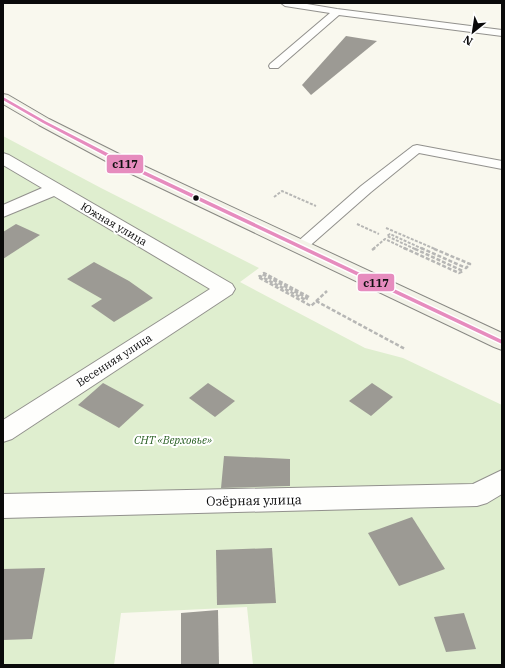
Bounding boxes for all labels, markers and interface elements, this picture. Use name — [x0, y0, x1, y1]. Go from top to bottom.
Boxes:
north arrow — [453, 12, 493, 52]
text: N — [460, 32, 475, 49]
line badge: с117 — [106, 154, 144, 174]
text: с117 — [112, 157, 138, 171]
unlabelled marker — [191, 193, 201, 203]
street label: Южная улица — [78, 199, 150, 249]
line badge: с117 — [357, 273, 395, 292]
text: с117 — [363, 276, 389, 290]
street label: Весенняя улица — [74, 330, 154, 390]
park label: СНТ «Верховье» — [134, 433, 212, 447]
street label: Озёрная улица — [206, 491, 302, 510]

